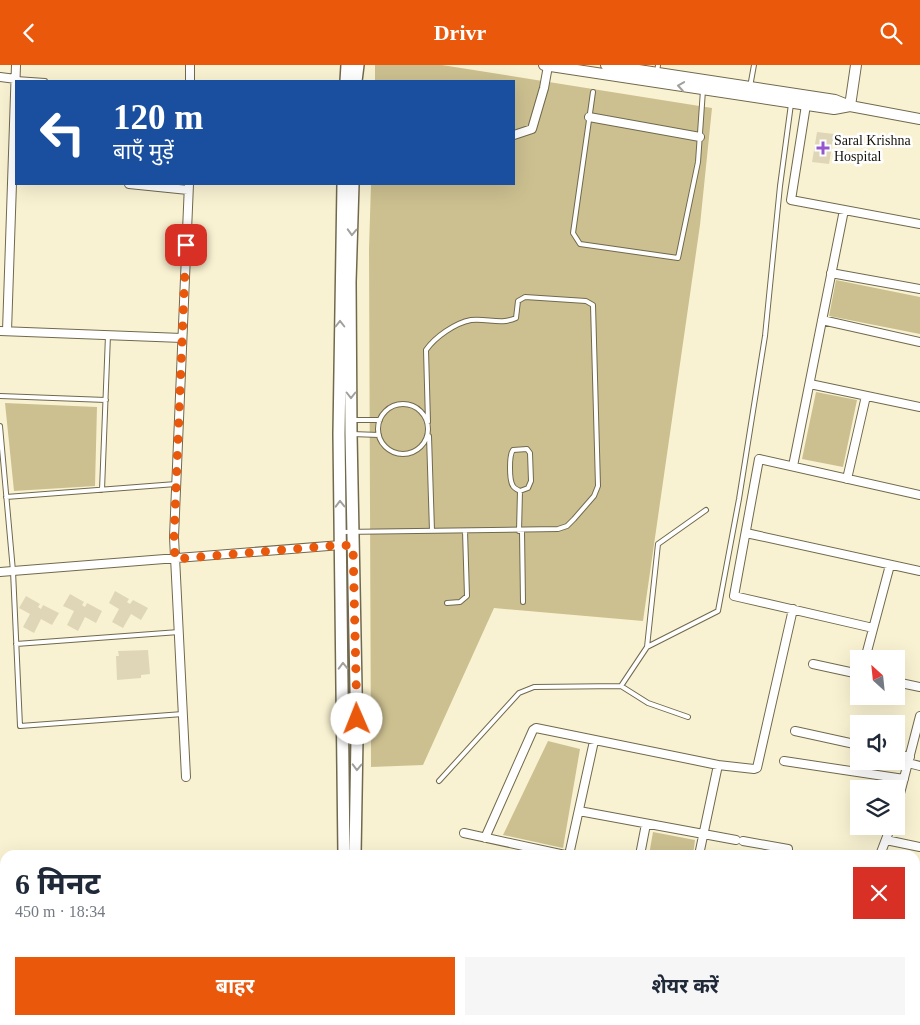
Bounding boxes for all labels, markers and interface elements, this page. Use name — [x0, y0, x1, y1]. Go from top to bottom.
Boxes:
icon: back — [15, 19, 43, 47]
icon: search — [877, 19, 905, 47]
text: Drivr — [434, 20, 486, 45]
one-way arrow — [677, 82, 685, 92]
text: 120 m — [113, 98, 203, 137]
icon: left — [30, 100, 95, 165]
place label: Saral Krishna Hospital — [834, 133, 911, 164]
text: बाएँ मुड़ें — [113, 139, 174, 164]
marker: Saral Krishna Hospital — [816, 141, 830, 155]
pin — [165, 224, 207, 266]
one-way arrow — [346, 229, 357, 237]
icon: arrive — [172, 231, 200, 259]
one-way arrow — [335, 320, 345, 328]
one-way arrow — [346, 392, 356, 399]
one-way arrow — [335, 500, 345, 508]
north arrow — [850, 650, 905, 705]
map controls — [850, 650, 905, 835]
one-way arrow — [338, 662, 348, 670]
position arrow — [330, 692, 382, 744]
button: sound — [850, 715, 905, 770]
one-way arrow — [352, 764, 362, 772]
button: layers — [850, 780, 905, 835]
text: 6 मिनट — [15, 867, 100, 900]
button: close — [853, 867, 905, 919]
text: 450 m · 18:34 — [15, 903, 105, 920]
button: बाहर — [15, 957, 455, 1015]
button: शेयर करें — [465, 957, 905, 1015]

